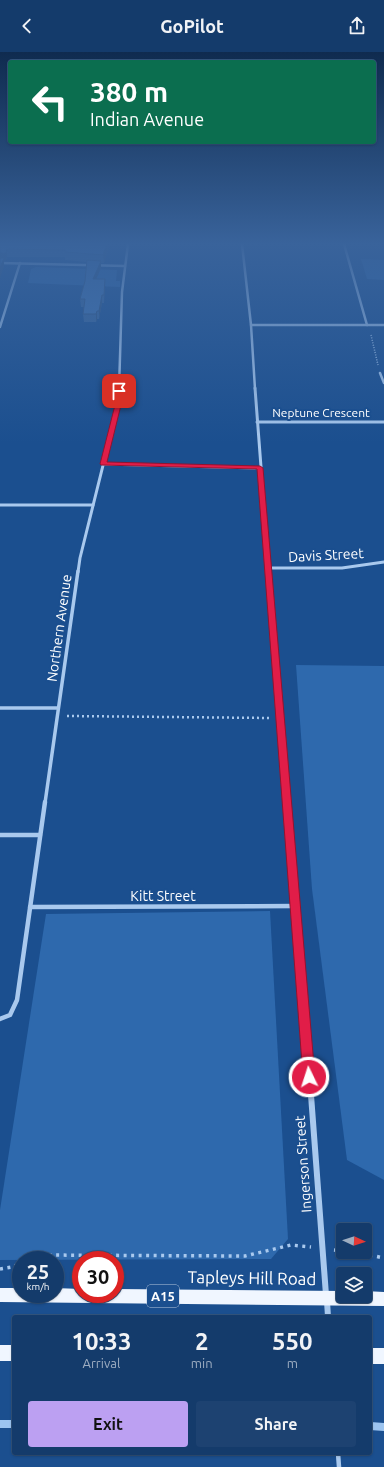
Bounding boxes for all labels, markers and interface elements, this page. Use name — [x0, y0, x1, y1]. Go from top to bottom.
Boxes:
icon: back — [16, 15, 38, 37]
icon: share — [346, 15, 368, 37]
text: GoPilot — [160, 16, 224, 36]
icon: left — [24, 76, 76, 128]
text: 380 m — [90, 76, 168, 107]
text: Indian Avenue — [90, 109, 204, 129]
pin — [102, 374, 136, 408]
icon: arrive — [108, 380, 130, 402]
street label: Neptune Crescent — [272, 406, 370, 419]
street label: Davis Street — [288, 545, 365, 565]
street label: Northern Avenue — [44, 573, 74, 683]
street label: Kitt Street — [130, 888, 196, 904]
position arrow — [288, 1056, 330, 1098]
street label: Ingerson Street — [292, 1114, 314, 1213]
north arrow — [336, 1223, 372, 1259]
map controls — [336, 1223, 372, 1303]
speed limit sign: 30 — [72, 1251, 124, 1303]
text: 25 — [27, 1260, 49, 1283]
street label: Tapleys Hill Road — [187, 1267, 317, 1288]
button: layers — [336, 1267, 372, 1303]
text: km/h — [26, 1281, 50, 1292]
road number: A15 — [147, 1285, 179, 1307]
text: 10:33 — [71, 1328, 131, 1355]
text: 2 — [195, 1328, 208, 1355]
text: 550 — [272, 1328, 313, 1355]
text: Arrival — [82, 1356, 120, 1370]
text: min — [191, 1356, 213, 1370]
text: m — [287, 1356, 298, 1370]
button: Exit — [28, 1401, 188, 1447]
button: Share — [196, 1401, 356, 1447]

